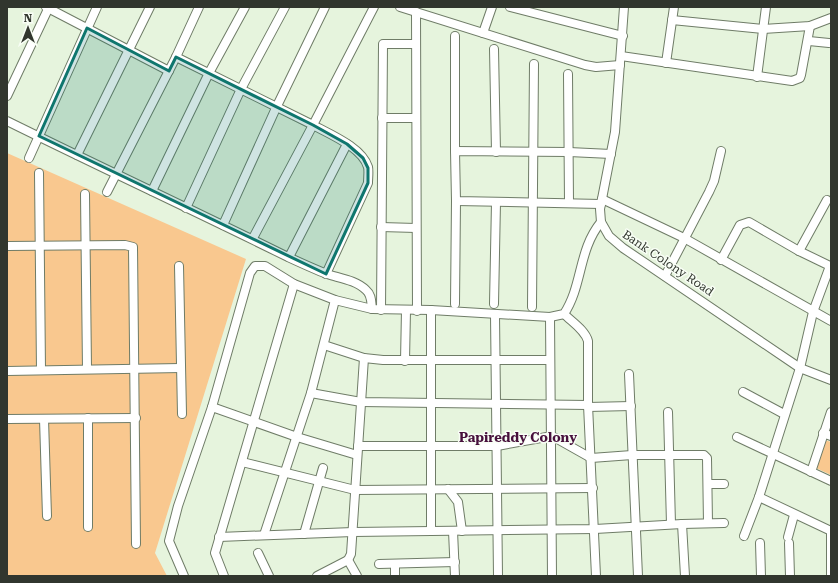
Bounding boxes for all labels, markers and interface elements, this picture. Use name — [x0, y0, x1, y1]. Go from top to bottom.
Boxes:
north arrow — [8, 8, 48, 48]
text: N — [24, 12, 33, 25]
street label: Bank Colony Road — [620, 227, 717, 299]
district label: Papireddy Colony — [459, 430, 577, 445]

